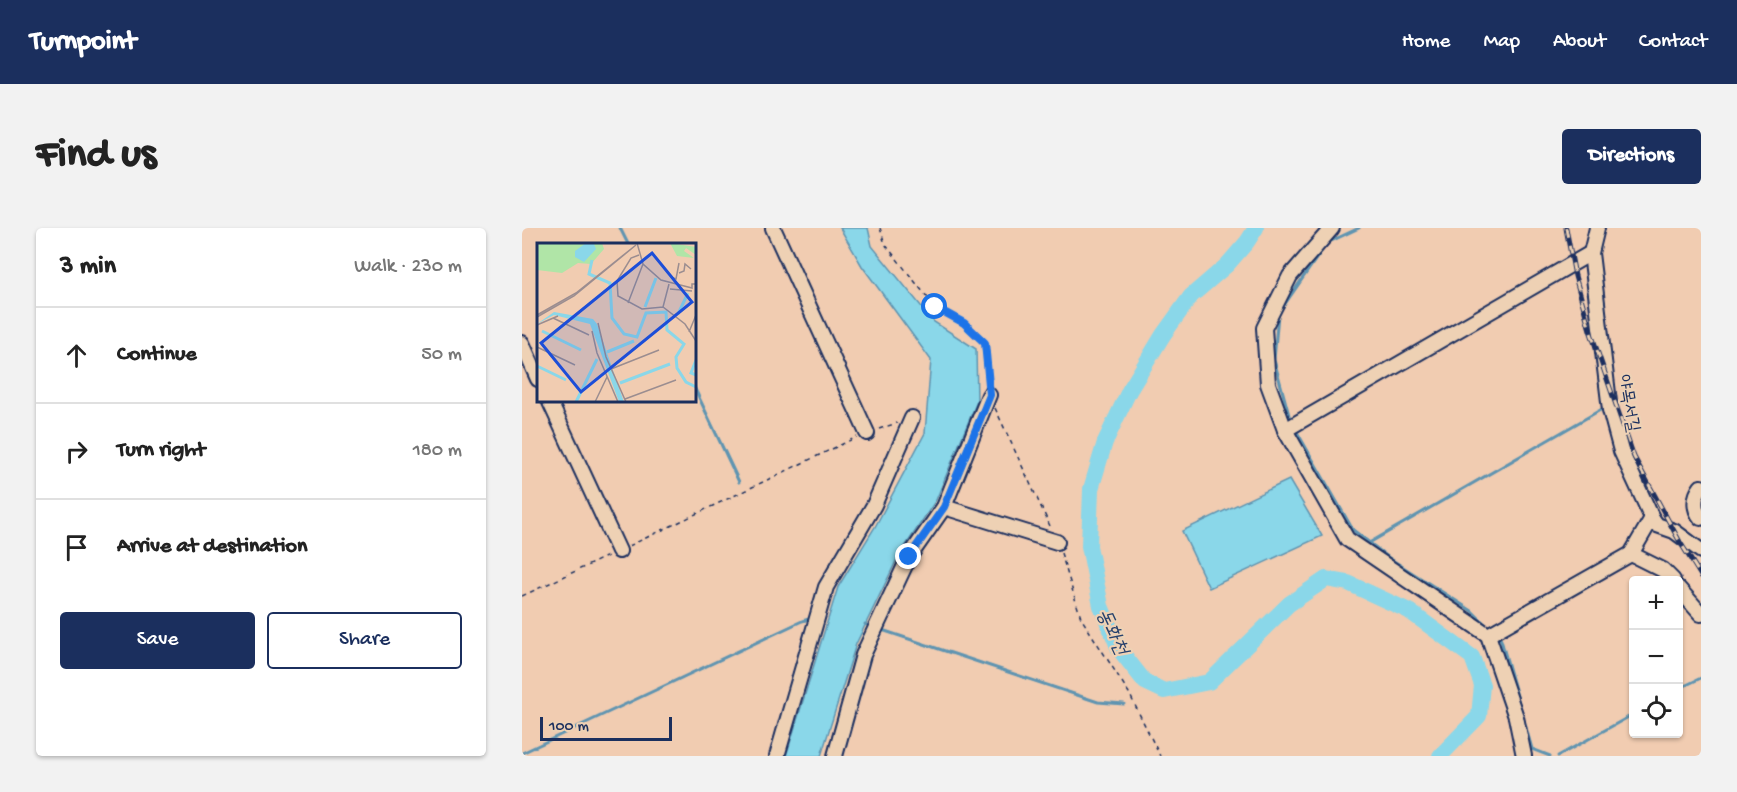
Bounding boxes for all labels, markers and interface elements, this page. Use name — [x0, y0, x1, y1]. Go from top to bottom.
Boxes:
text: Turnpoint — [30, 26, 136, 59]
text: Home — [1402, 30, 1450, 55]
text: Map — [1483, 30, 1520, 55]
text: About — [1553, 30, 1606, 55]
text: Contact — [1639, 30, 1707, 55]
button: Directions — [1562, 129, 1701, 184]
text: Find us — [36, 132, 156, 181]
inset map — [537, 243, 696, 402]
text: 3 min — [60, 252, 116, 283]
text: Walk · 230 m — [354, 256, 462, 279]
route start — [921, 293, 947, 319]
icon: ahead — [60, 339, 93, 372]
text: Continue — [117, 342, 197, 368]
text: 50 m — [421, 344, 462, 367]
street label: 야목서길 — [1612, 373, 1643, 434]
icon: right — [60, 435, 93, 468]
text: Turn right — [117, 438, 205, 464]
text: 180 m — [413, 440, 462, 463]
icon: arrive — [60, 531, 93, 564]
text: Arrive at destination — [117, 534, 307, 560]
route end — [895, 543, 921, 569]
map controls — [1629, 576, 1683, 738]
button: + — [1629, 576, 1683, 630]
water label: 동화천 — [1090, 606, 1132, 661]
button: Save — [60, 612, 255, 669]
button: Share — [267, 612, 462, 669]
button: − — [1629, 630, 1683, 684]
button: locate — [1629, 684, 1683, 738]
scale bar — [540, 714, 672, 742]
text: 100 m — [549, 718, 589, 737]

